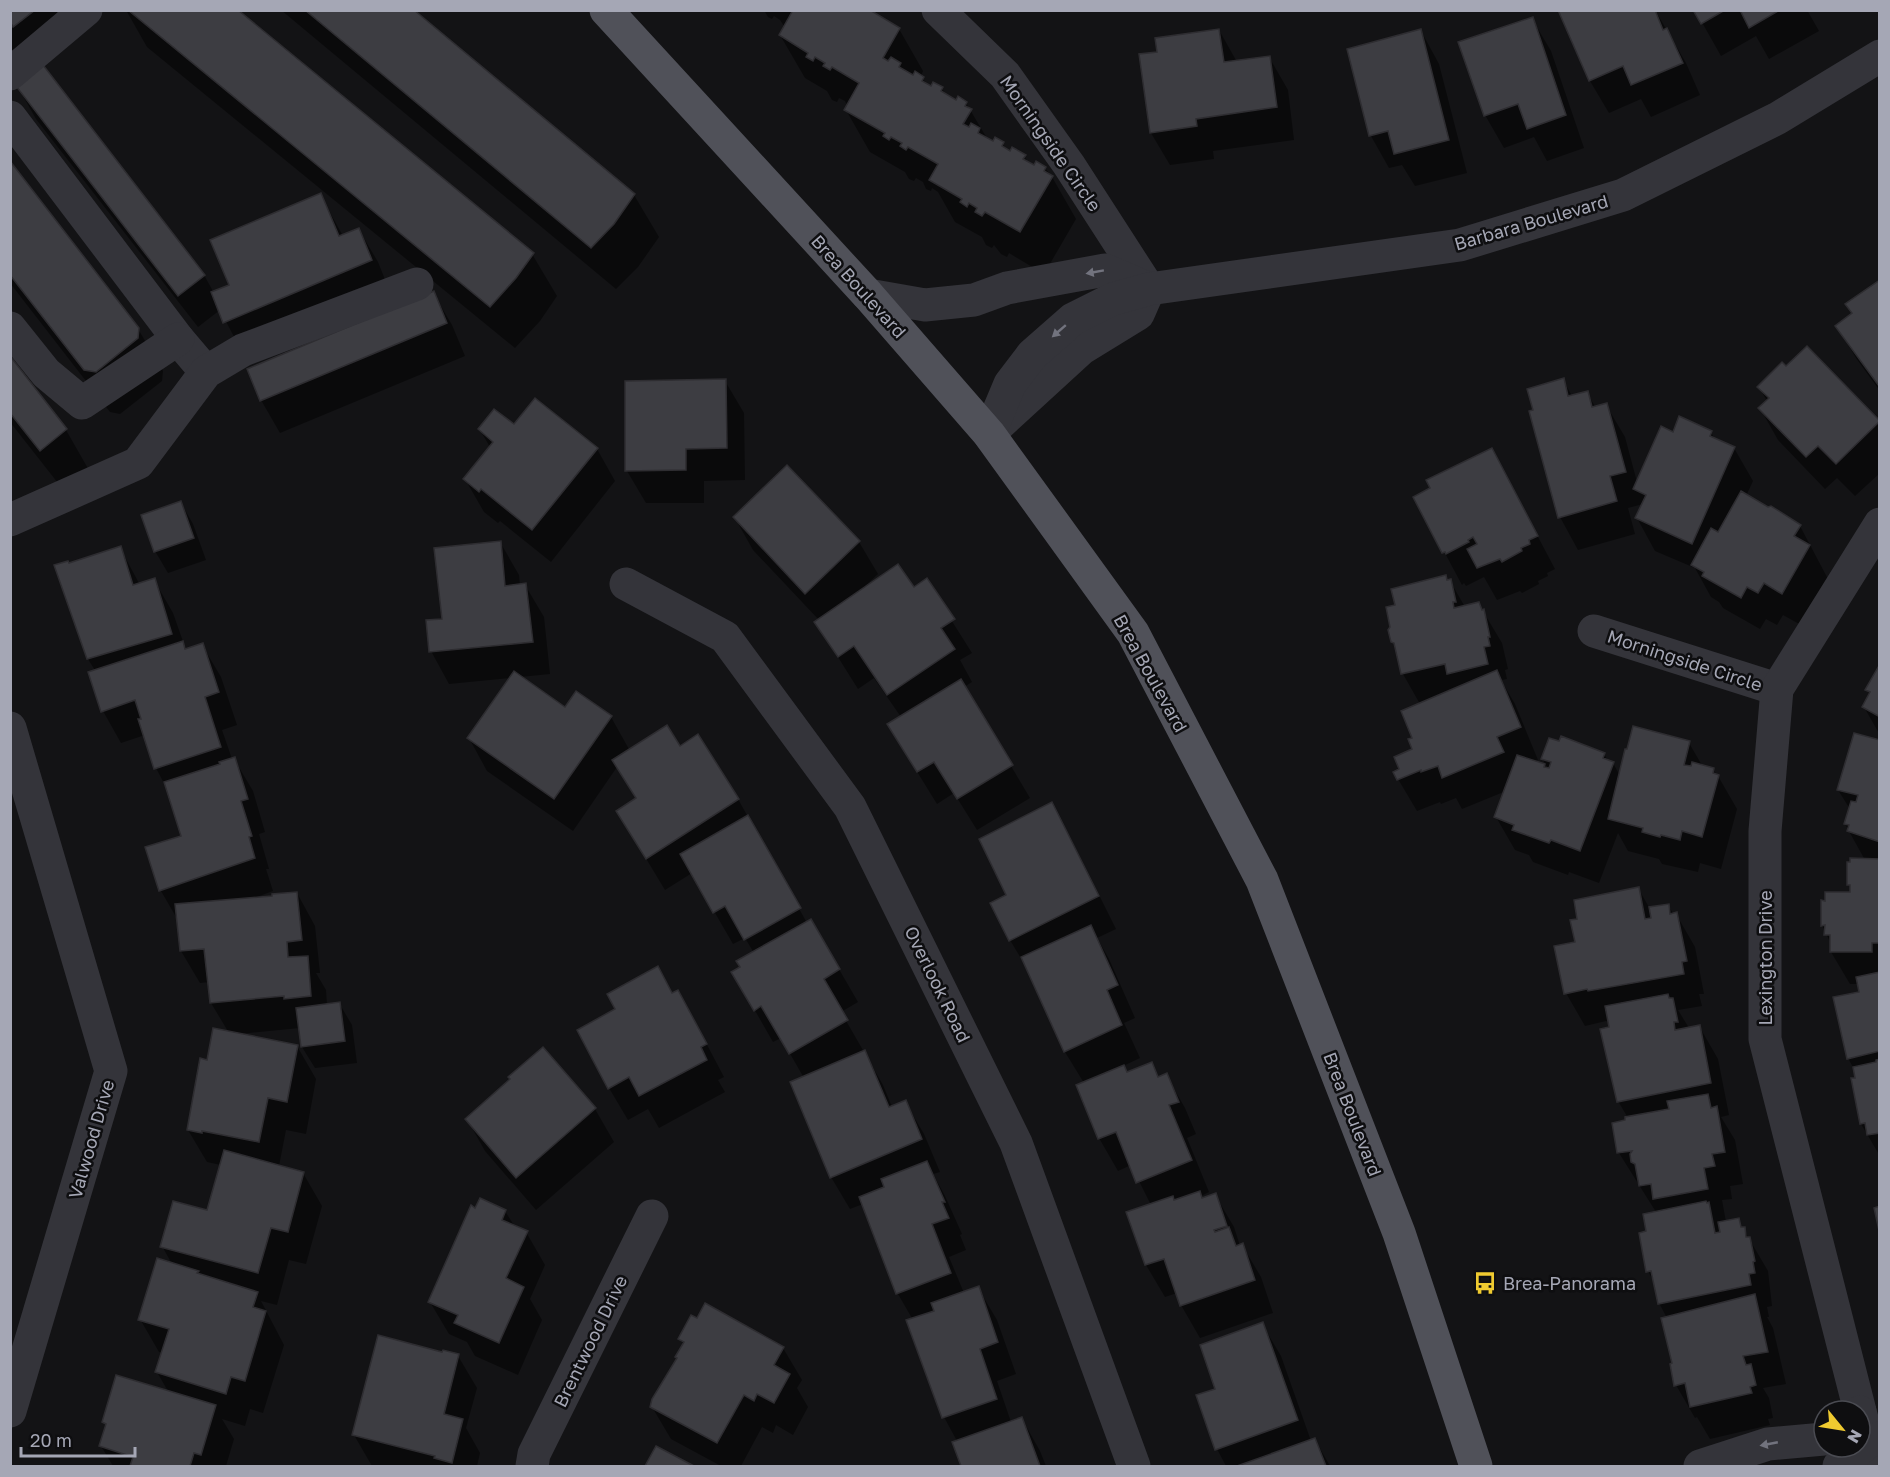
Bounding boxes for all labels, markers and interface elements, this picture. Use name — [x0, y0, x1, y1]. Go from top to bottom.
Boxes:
street label: Morningside Circle — [996, 71, 1106, 215]
street label: Barbara Boulevard — [1452, 190, 1610, 254]
street label: Brea Boulevard — [807, 230, 911, 342]
one-way arrow — [1085, 268, 1104, 277]
one-way arrow — [1051, 325, 1067, 338]
street label: Brea Boulevard — [1110, 610, 1192, 736]
street label: Morningside Circle — [1605, 625, 1765, 695]
street label: Lexington Drive — [1754, 890, 1776, 1026]
street label: Overlook Road — [900, 922, 976, 1046]
street label: Brea Boulevard — [1319, 1049, 1387, 1179]
street label: Valwood Drive — [63, 1077, 119, 1201]
bus stop icon: Brea-Panorama — [1472, 1270, 1498, 1296]
street label: Brentwood Drive — [549, 1272, 631, 1410]
place label: Brea-Panorama — [1503, 1272, 1636, 1294]
north arrow — [1812, 1399, 1872, 1459]
scale bar — [21, 1420, 135, 1458]
text: N — [1843, 1426, 1867, 1447]
text: 20 m — [30, 1429, 72, 1451]
one-way arrow — [1760, 1440, 1779, 1450]

